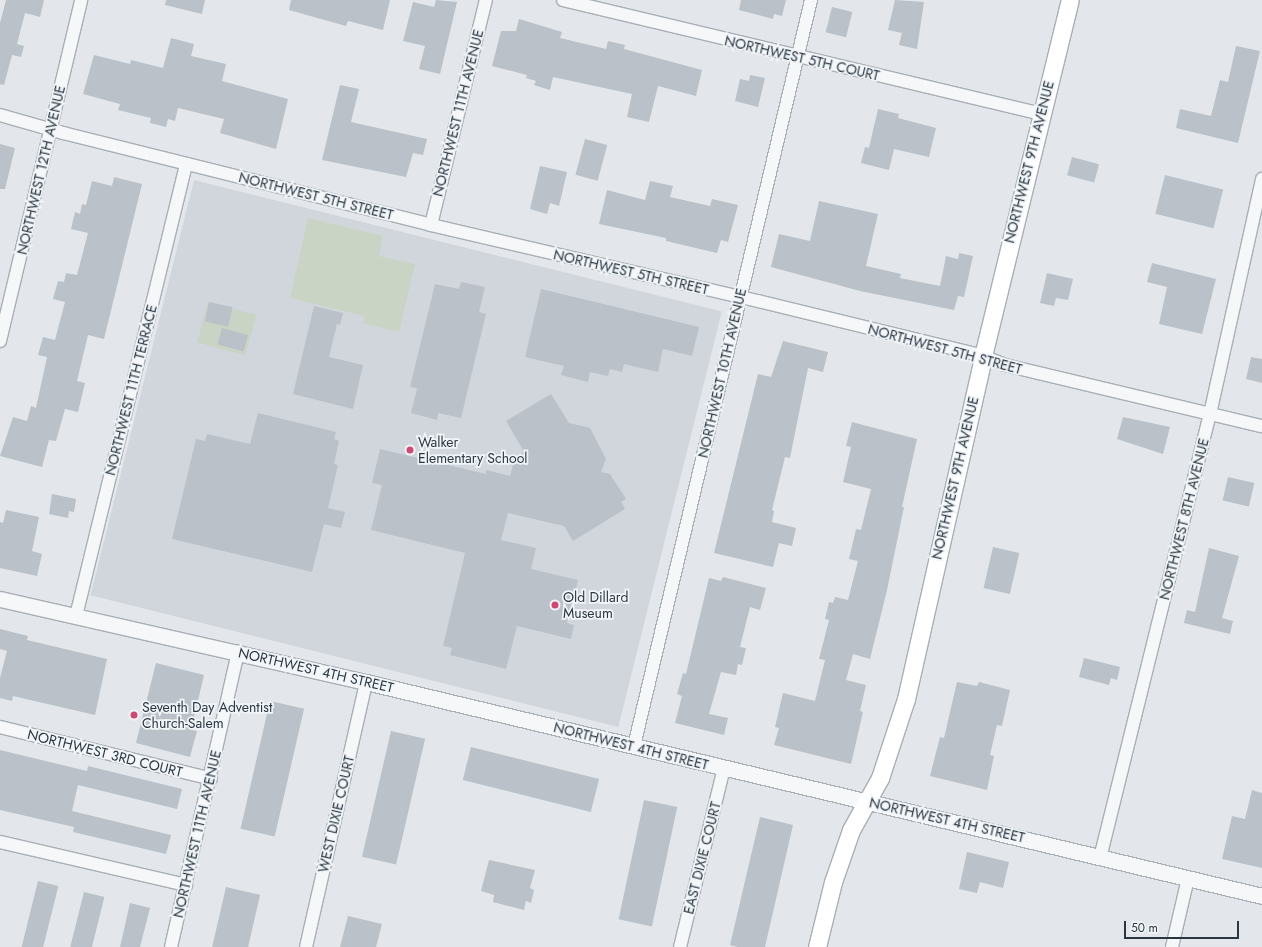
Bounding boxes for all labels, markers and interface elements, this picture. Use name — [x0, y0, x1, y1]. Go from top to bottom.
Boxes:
street label: NORTHWEST 11TH AVENUE — [429, 28, 487, 198]
street label: NORTHWEST 5TH COURT — [723, 32, 881, 84]
street label: NORTHWEST 9TH AVENUE — [1001, 79, 1057, 245]
street label: NORTHWEST 12TH AVENUE — [13, 84, 69, 256]
street label: NORTHWEST 5TH STREET — [237, 169, 395, 223]
street label: NORTHWEST 5TH STREET — [552, 246, 710, 298]
street label: NORTHWEST 10TH AVENUE — [694, 286, 750, 460]
street label: NORTHWEST 11TH TERRACE — [102, 303, 160, 477]
street label: NORTHWEST 5TH STREET — [866, 320, 1024, 378]
street label: NORTHWEST 9TH AVENUE — [928, 395, 982, 561]
place label: Walker Elementary School — [418, 434, 528, 466]
street label: NORTHWEST 8TH AVENUE — [1156, 436, 1212, 602]
marker: Walker Elementary School — [405, 445, 415, 455]
place label: Old Dillard Museum — [563, 589, 629, 622]
marker: Old Dillard Museum — [550, 600, 560, 610]
street label: NORTHWEST 4TH STREET — [237, 644, 395, 696]
place label: Seventh Day Adventist Church-Salem — [142, 699, 272, 732]
marker: Seventh Day Adventist Church-Salem — [129, 710, 139, 720]
street label: NORTHWEST 4TH STREET — [552, 719, 710, 773]
street label: NORTHWEST 3RD COURT — [26, 726, 184, 780]
street label: NORTHWEST 11TH AVENUE — [170, 748, 224, 920]
street label: WEST DIXIE COURT — [314, 754, 358, 874]
street label: NORTHWEST 4TH STREET — [868, 794, 1026, 846]
street label: EAST DIXIE COURT — [680, 800, 724, 916]
scale bar — [1126, 913, 1241, 939]
text: 50 m — [1131, 919, 1158, 937]

